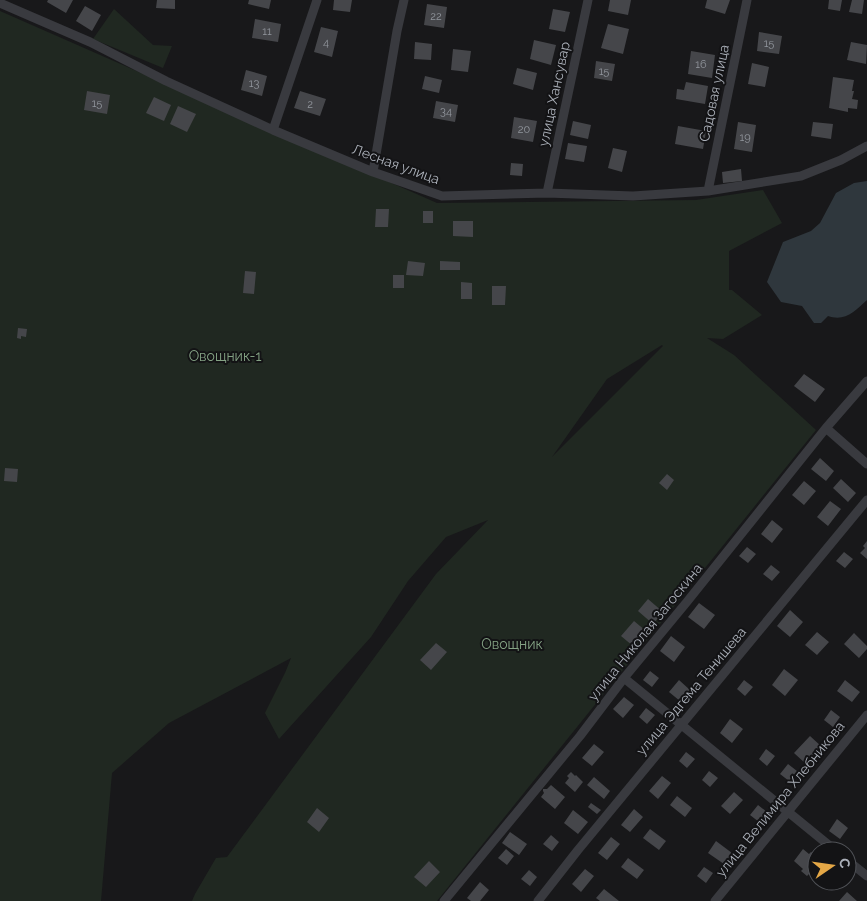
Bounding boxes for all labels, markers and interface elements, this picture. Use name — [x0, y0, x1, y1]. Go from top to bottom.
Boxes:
house number: 22 — [430, 10, 442, 23]
house number: 11 — [262, 25, 272, 38]
house number: 4 — [323, 36, 329, 49]
house number: 15 — [764, 37, 774, 50]
street label: улица Хансувар — [535, 40, 573, 148]
street label: Садовая улица — [696, 43, 732, 143]
house number: 16 — [695, 58, 707, 71]
house number: 15 — [599, 65, 609, 78]
house number: 13 — [249, 77, 259, 90]
house number: 15 — [92, 97, 102, 110]
house number: 2 — [307, 98, 313, 111]
house number: 34 — [440, 105, 452, 118]
house number: 20 — [518, 123, 530, 136]
house number: 19 — [739, 131, 751, 144]
street label: Лесная улица — [350, 141, 442, 187]
park label: Овощник-1 — [189, 348, 261, 364]
street label: улица Николая Загоскина — [585, 560, 705, 704]
street label: улица Эдгема Тенишева — [633, 624, 749, 758]
park label: Овощник — [481, 636, 543, 652]
street label: улица Велимира Хлебникова — [712, 718, 848, 880]
north arrow — [807, 841, 857, 891]
text: С — [836, 857, 854, 870]

